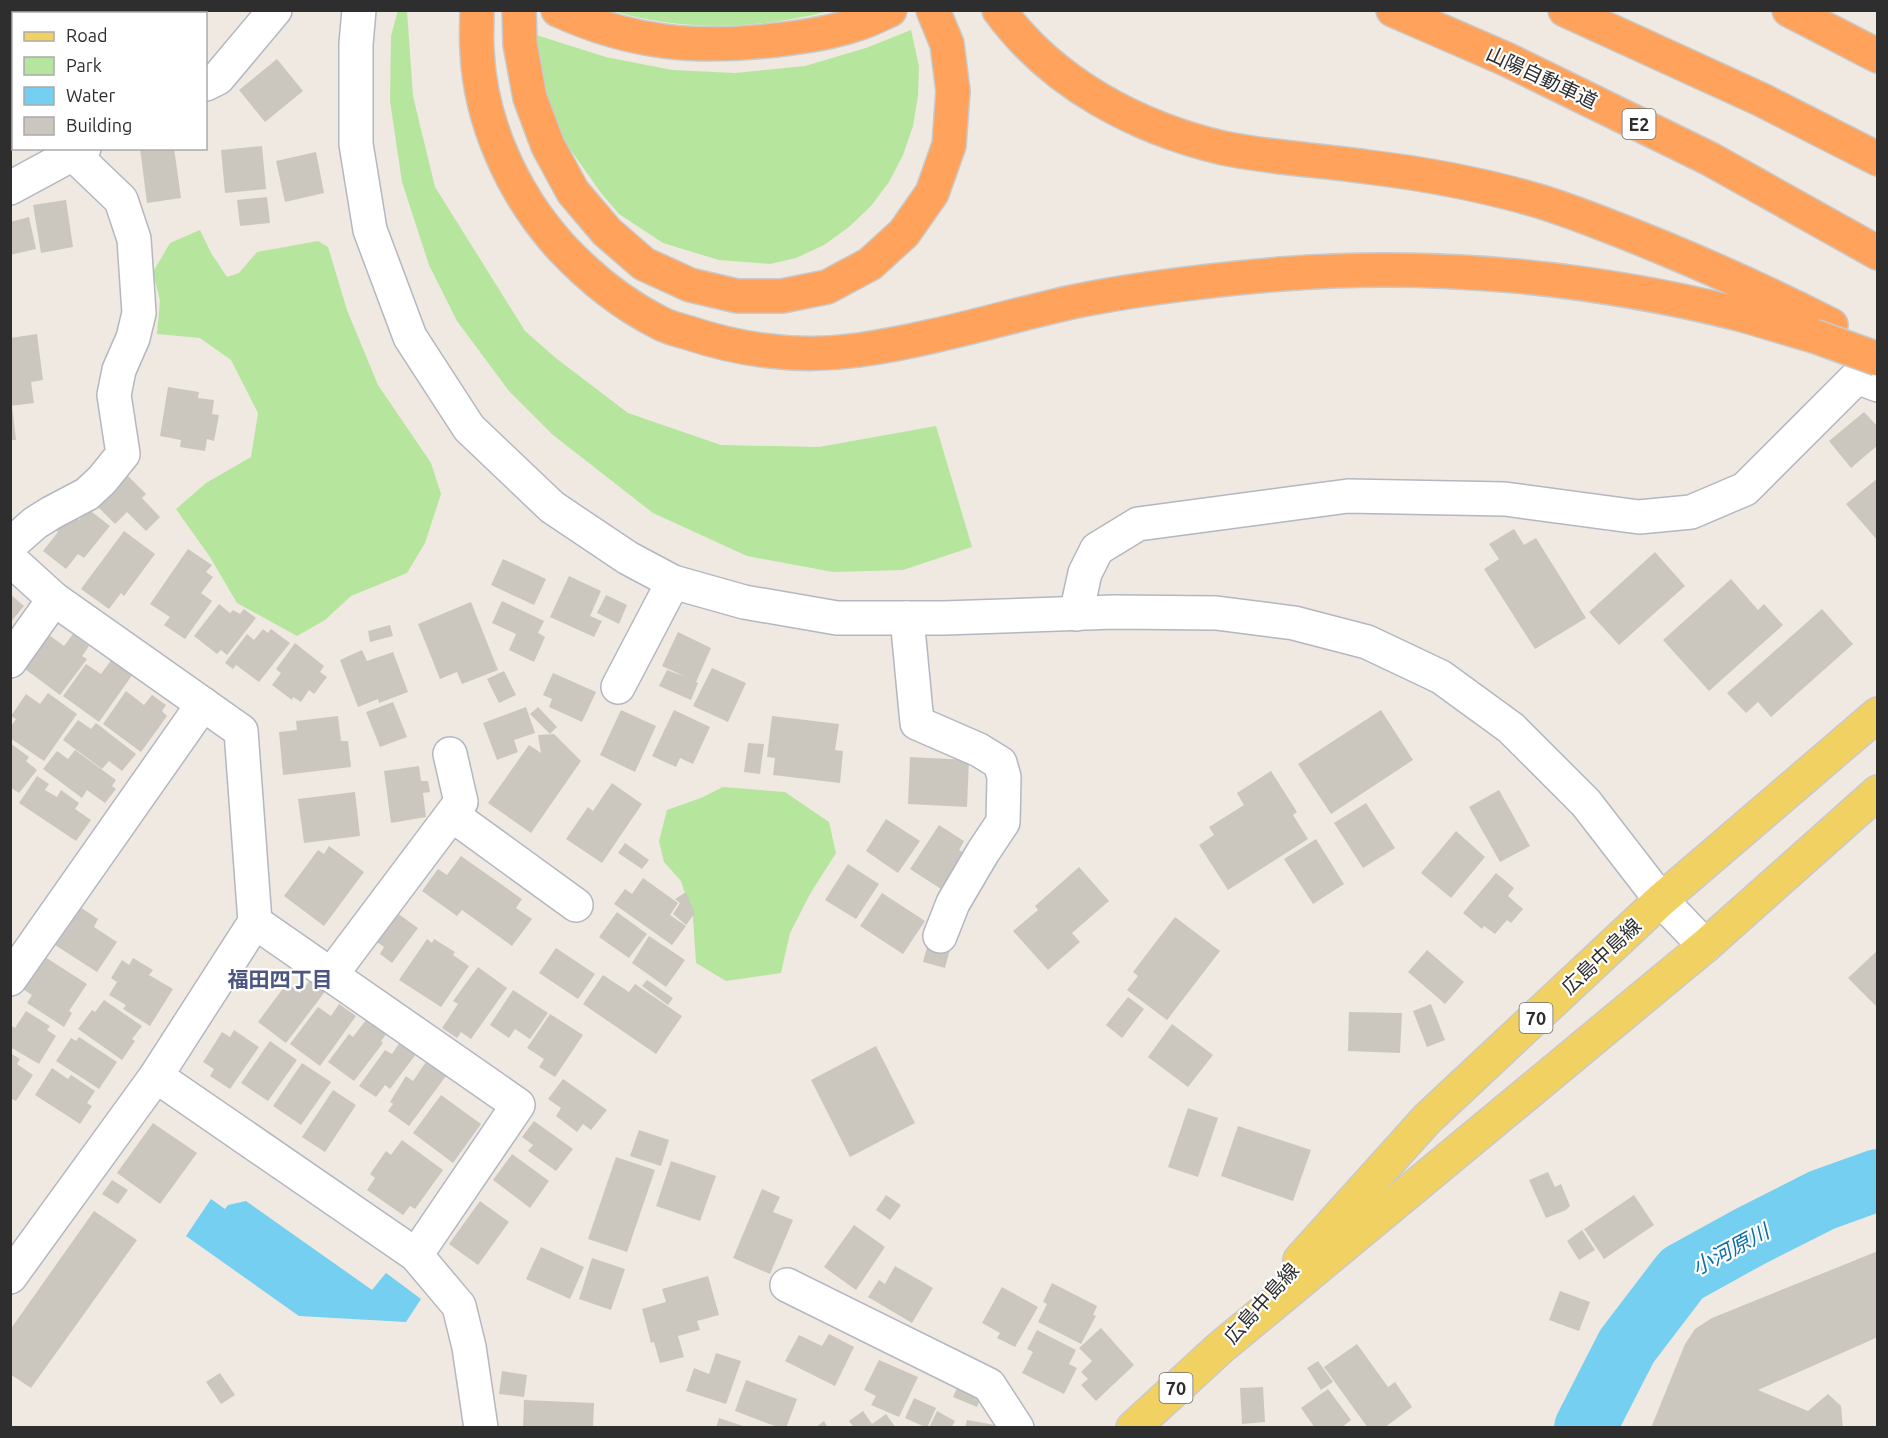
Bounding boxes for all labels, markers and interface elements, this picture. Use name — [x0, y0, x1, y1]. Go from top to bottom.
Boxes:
legend — [12, 12, 207, 150]
text: Road — [66, 25, 108, 45]
street label: 山陽自動車道 — [1483, 41, 1601, 113]
text: Park — [66, 55, 102, 75]
text: Water — [66, 85, 116, 105]
road number: E2 — [1622, 109, 1656, 139]
text: Building — [66, 115, 132, 135]
street label: 広島中島線 — [1557, 913, 1645, 999]
district label: 福田四丁目 — [228, 967, 333, 991]
road number: 70 — [1520, 1003, 1552, 1033]
water label: 小河原川 — [1687, 1218, 1774, 1279]
street label: 広島中島線 — [1219, 1258, 1303, 1348]
road number: 70 — [1160, 1373, 1192, 1403]

